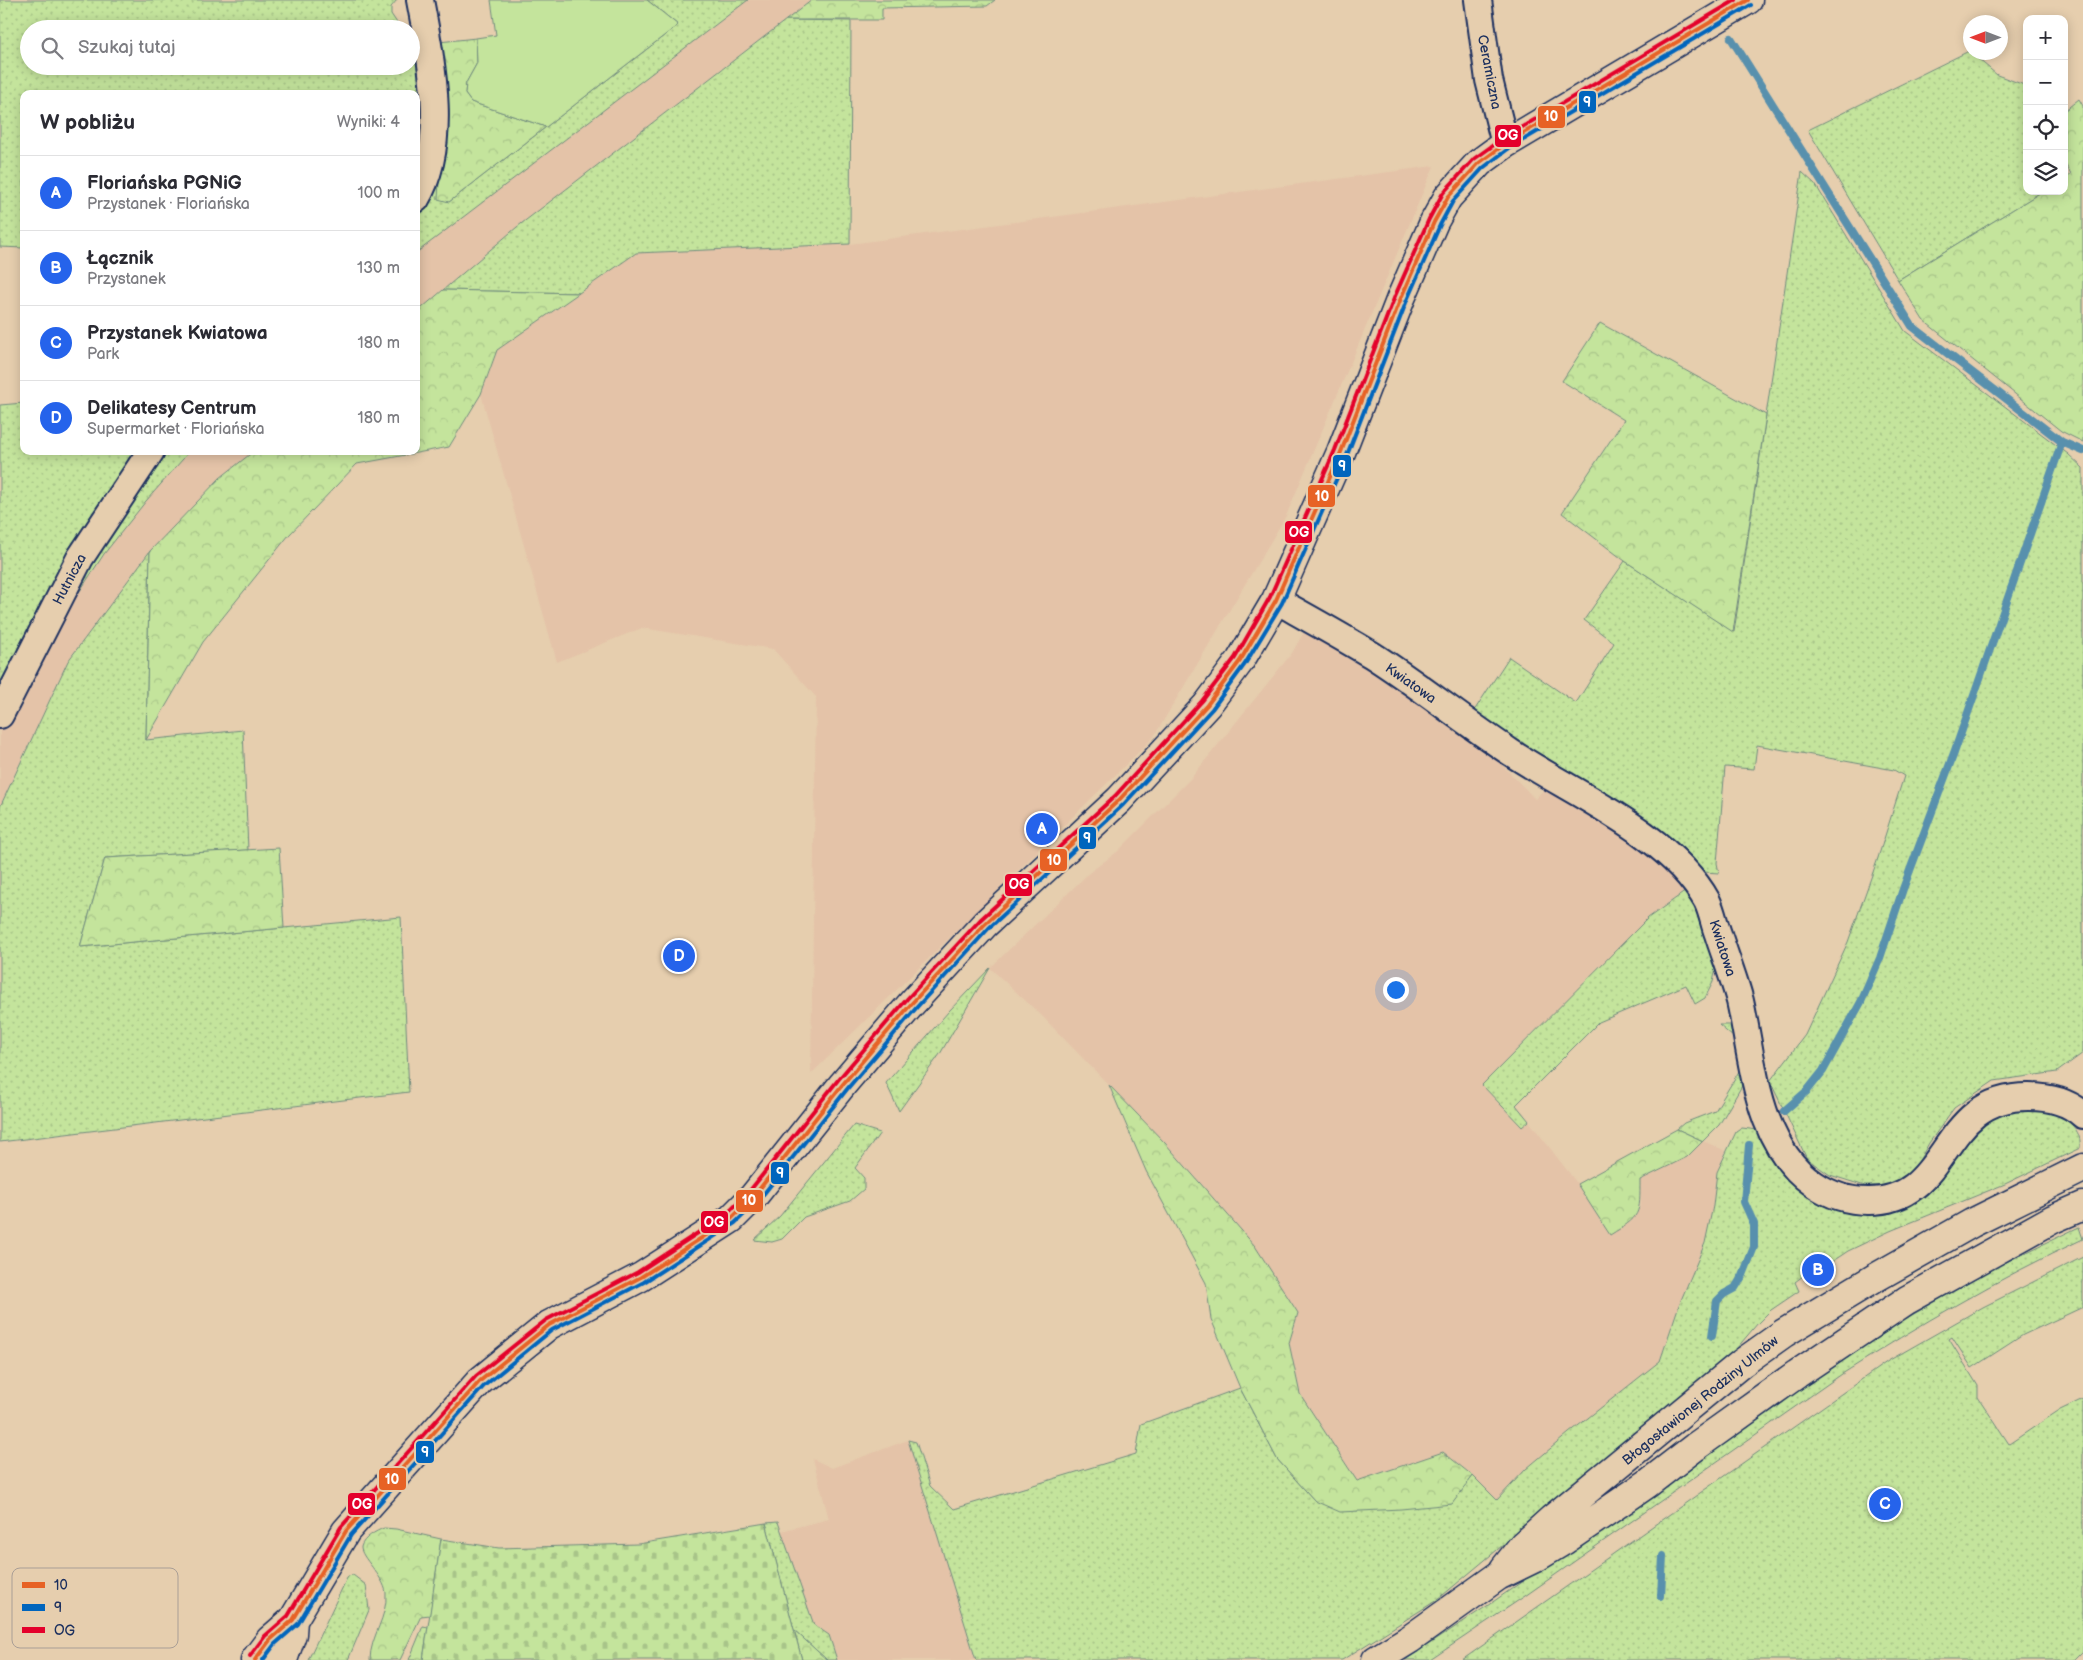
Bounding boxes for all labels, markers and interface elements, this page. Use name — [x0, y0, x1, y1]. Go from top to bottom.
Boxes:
north arrow — [1963, 15, 2008, 60]
map controls — [2023, 15, 2068, 195]
button: + — [2023, 15, 2068, 60]
search box — [20, 20, 420, 75]
street label: Ceramiczna — [1474, 33, 1505, 111]
icon: search — [38, 34, 66, 62]
text: Szukaj tutaj — [78, 36, 175, 59]
button: − — [2023, 60, 2068, 105]
line badge: 9 — [1578, 90, 1597, 114]
text: 9 — [1583, 94, 1591, 111]
line badge: 10 — [1537, 105, 1566, 129]
button: locate — [2023, 105, 2068, 150]
text: 10 — [1544, 108, 1559, 125]
text: W pobliżu — [40, 110, 135, 135]
text: Wyniki: 4 — [337, 113, 400, 132]
line badge: OG — [1494, 124, 1522, 148]
text: OG — [1498, 127, 1518, 144]
button: layers — [2023, 150, 2068, 195]
text: Floriańska PGNiG — [87, 172, 242, 195]
text: A — [51, 184, 61, 203]
text: 100 m — [357, 184, 400, 203]
text: Przystanek · Floriańska — [87, 195, 250, 214]
text: Łącznik — [87, 247, 154, 270]
text: B — [50, 259, 62, 278]
text: 130 m — [357, 259, 400, 278]
text: Przystanek — [87, 270, 166, 289]
text: Przystanek Kwiatowa — [87, 322, 268, 345]
text: C — [50, 334, 62, 353]
text: 180 m — [358, 334, 400, 353]
text: Park — [87, 345, 119, 364]
text: Delikatesy Centrum — [87, 397, 256, 420]
text: D — [50, 409, 62, 428]
text: 180 m — [358, 409, 400, 428]
text: Supermarket · Floriańska — [87, 420, 264, 439]
line badge: 9 — [1332, 454, 1352, 478]
text: 9 — [1338, 458, 1346, 475]
line badge: 10 — [1307, 484, 1336, 508]
text: 10 — [1315, 488, 1330, 505]
line badge: OG — [1284, 520, 1313, 544]
text: OG — [1289, 524, 1309, 541]
street label: Hutnicza — [49, 551, 90, 608]
street label: Kwiatowa — [1382, 660, 1440, 707]
pin: A — [1026, 810, 1058, 848]
line badge: 9 — [1078, 826, 1097, 850]
text: 9 — [1083, 830, 1091, 847]
line badge: 10 — [1039, 848, 1068, 872]
text: 10 — [1047, 852, 1062, 869]
line badge: OG — [1004, 873, 1033, 897]
text: OG — [1009, 876, 1029, 893]
street label: Kwiatowa — [1705, 918, 1740, 979]
pin: D — [663, 937, 695, 975]
your location — [1383, 977, 1409, 1003]
line badge: 9 — [770, 1161, 790, 1185]
text: 9 — [776, 1165, 784, 1182]
line badge: 10 — [735, 1189, 764, 1213]
text: 10 — [742, 1192, 757, 1209]
line badge: OG — [700, 1210, 729, 1234]
text: OG — [704, 1214, 724, 1231]
pin: B — [1802, 1251, 1834, 1289]
street label: Błogosławionej Rodziny Ulmów — [1619, 1332, 1782, 1469]
line badge: 9 — [415, 1440, 435, 1464]
text: 9 — [421, 1444, 429, 1461]
line badge: 10 — [378, 1467, 407, 1491]
text: 10 — [385, 1471, 400, 1488]
pin: C — [1869, 1485, 1901, 1523]
line badge: OG — [347, 1492, 376, 1516]
text: OG — [352, 1496, 372, 1513]
legend — [12, 1568, 178, 1648]
text: 10 — [54, 1577, 68, 1594]
text: 9 — [54, 1599, 62, 1616]
text: OG — [54, 1622, 76, 1639]

